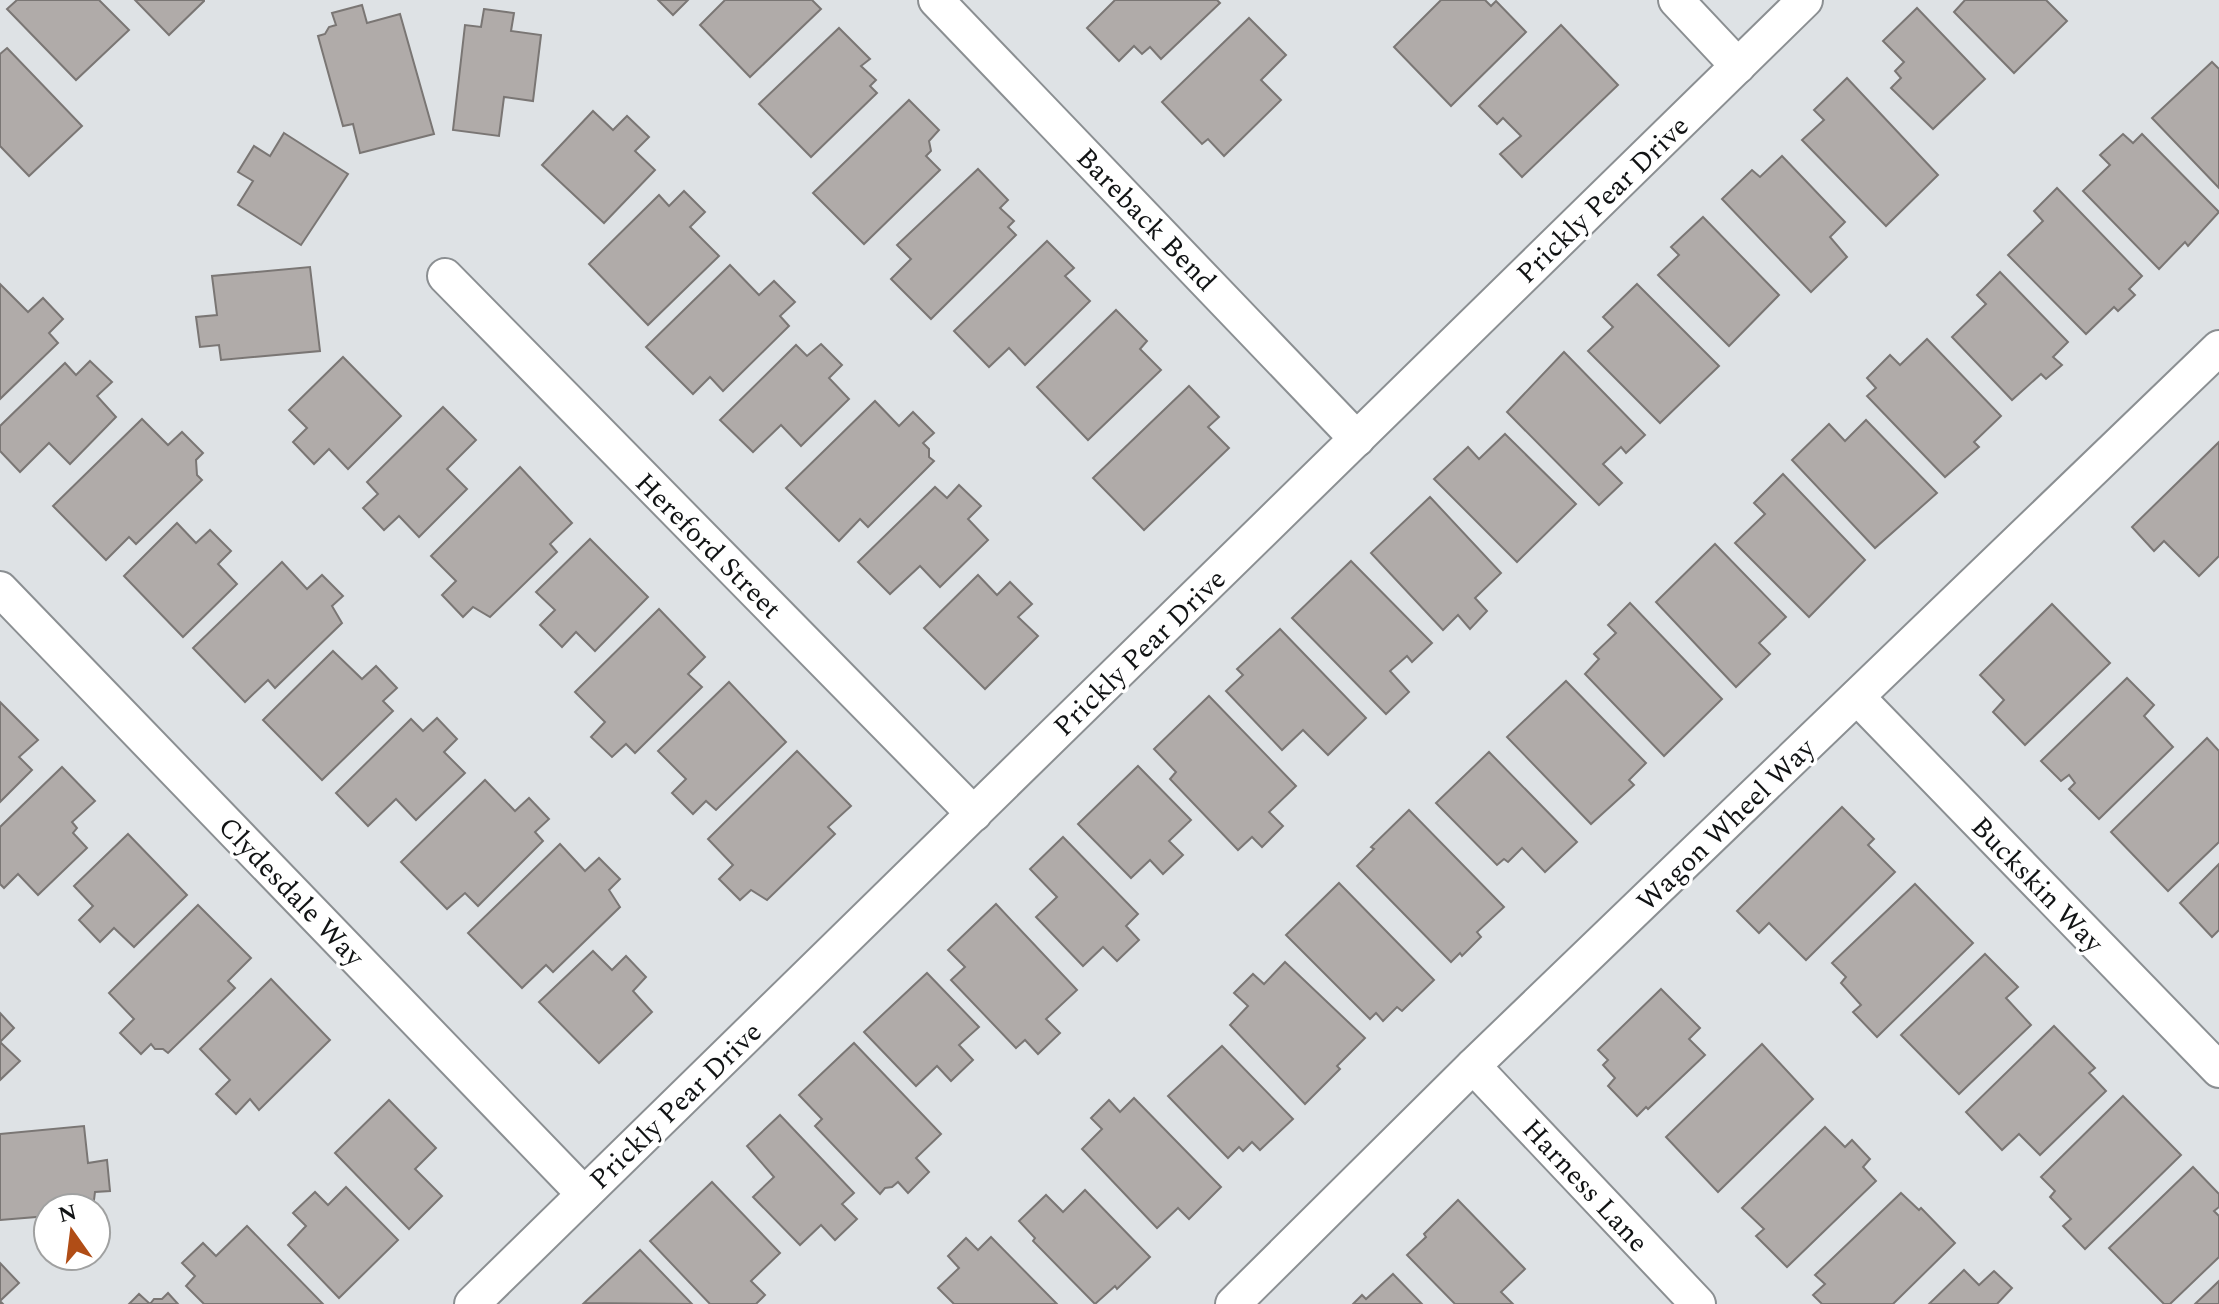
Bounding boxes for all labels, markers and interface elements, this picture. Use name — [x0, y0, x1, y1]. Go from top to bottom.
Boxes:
street label: Prickly Pear Drive — [1507, 106, 1699, 294]
street label: Bareback Bend — [1066, 138, 1226, 302]
street label: Hereford Street — [625, 463, 791, 630]
street label: Prickly Pear Drive — [1044, 559, 1236, 747]
street label: Wagon Wheel Way — [1627, 727, 1826, 922]
street label: Clydesdale Way — [208, 807, 375, 978]
street label: Buckskin Way — [1960, 807, 2115, 964]
street label: Prickly Pear Drive — [580, 1012, 772, 1200]
street label: Harness Lane — [1511, 1109, 1658, 1263]
north arrow — [32, 1192, 112, 1272]
text: N — [55, 1196, 80, 1232]

